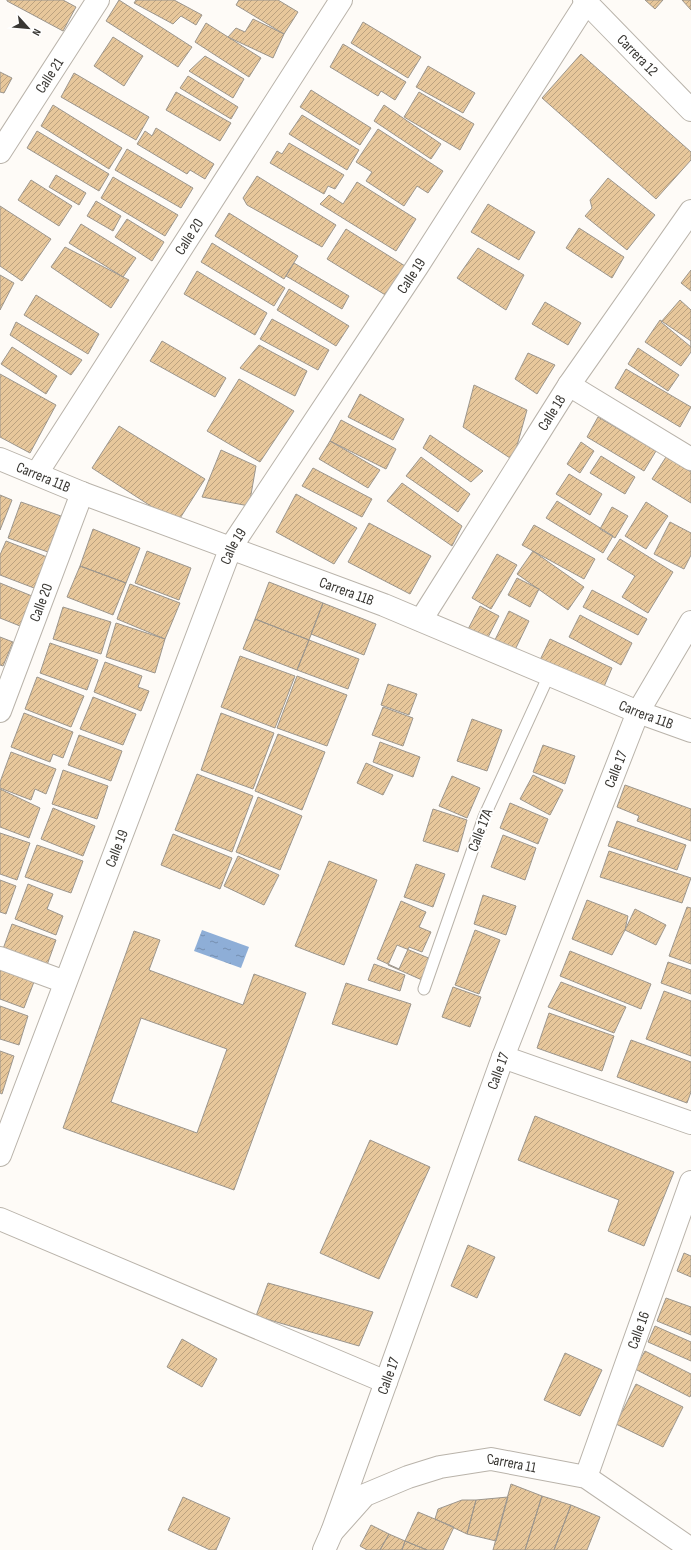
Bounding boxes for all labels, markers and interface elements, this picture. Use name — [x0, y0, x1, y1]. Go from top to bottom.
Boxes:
north arrow — [8, 8, 48, 48]
text: N — [29, 27, 44, 38]
street label: Carrera 12 — [613, 31, 662, 80]
street label: Calle 21 — [31, 54, 68, 97]
street label: Calle 20 — [171, 215, 208, 259]
street label: Calle 19 — [393, 255, 430, 297]
street label: Calle 18 — [534, 392, 570, 434]
street label: Carrera 11B — [13, 458, 73, 497]
street label: Calle 19 — [216, 525, 251, 567]
street label: Carrera 11B — [317, 573, 377, 610]
street label: Calle 20 — [25, 581, 57, 625]
street label: Carrera 11B — [616, 696, 676, 734]
street label: Calle 17 — [600, 748, 632, 790]
street label: Calle 17A — [464, 806, 497, 854]
street label: Calle 19 — [101, 827, 133, 870]
street label: Calle 17 — [483, 1050, 514, 1092]
street label: Calle 16 — [623, 1309, 654, 1352]
street label: Calle 17 — [373, 1355, 404, 1397]
street label: Carrera 11 — [486, 1450, 539, 1478]

